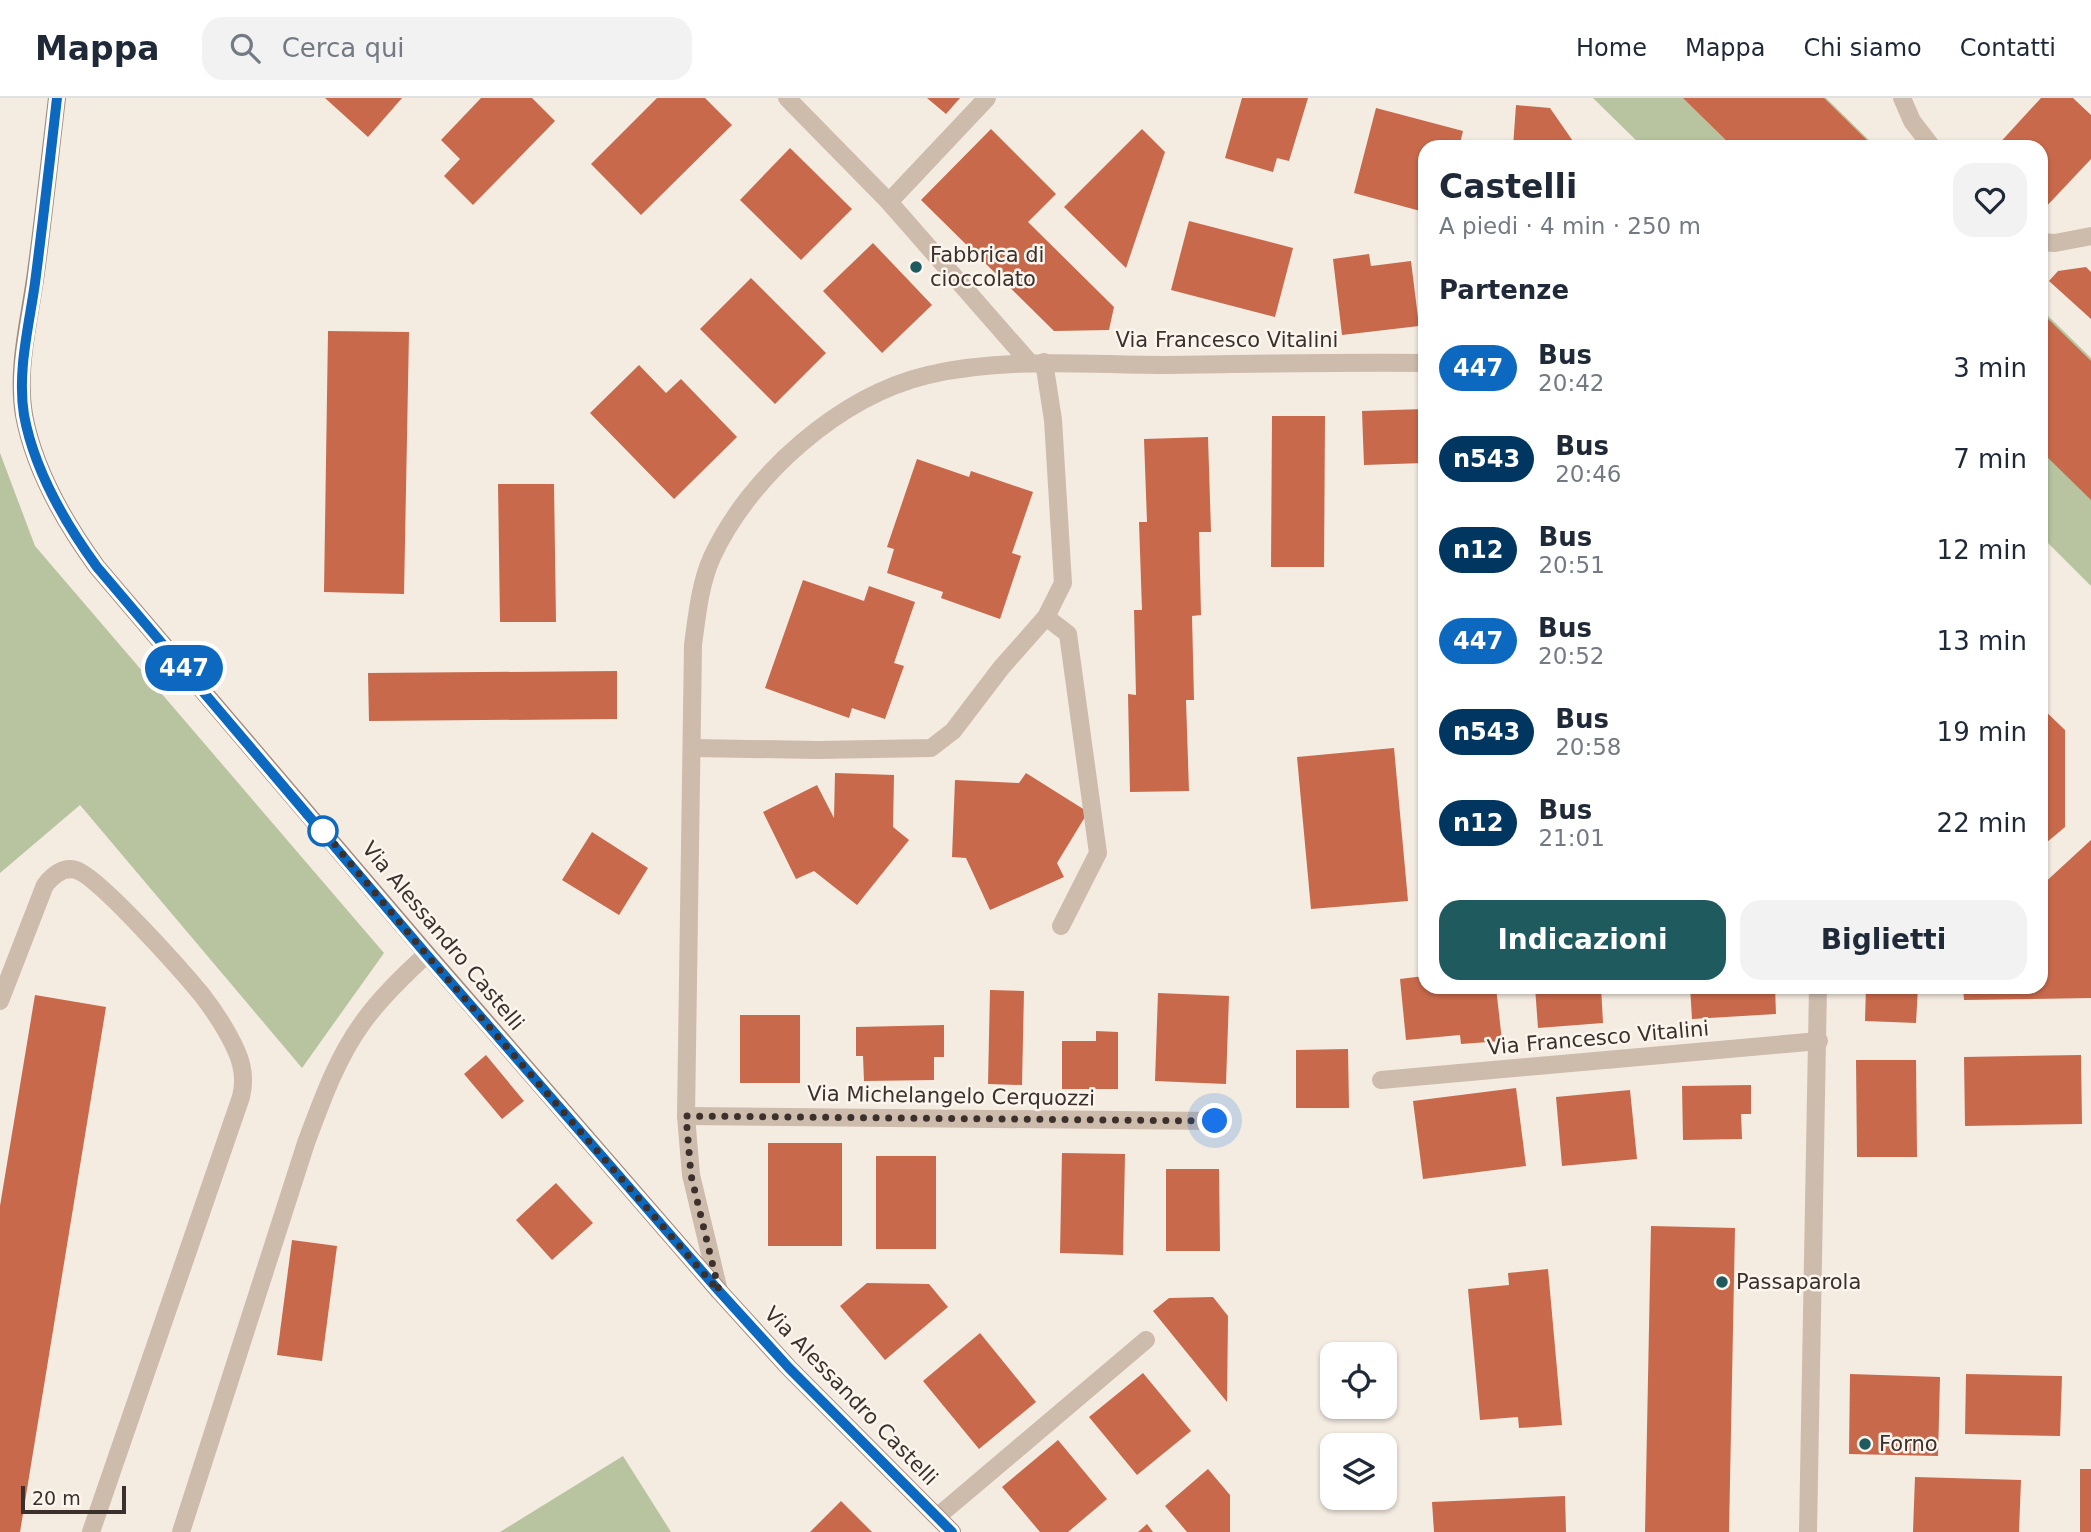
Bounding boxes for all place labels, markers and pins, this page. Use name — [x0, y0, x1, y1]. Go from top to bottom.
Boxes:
place label: Fabbrica di cioccolato — [930, 243, 1044, 291]
marker: Fabbrica di cioccolato — [908, 259, 924, 275]
unlabelled marker — [308, 816, 338, 846]
place label: Passaparola — [1736, 1270, 1861, 1294]
marker: Passaparola — [1714, 1274, 1730, 1290]
place label: Forno — [1879, 1432, 1938, 1456]
marker: Forno — [1857, 1436, 1873, 1452]

